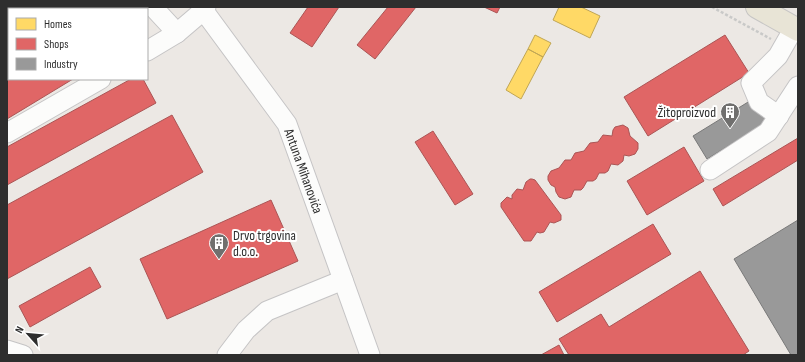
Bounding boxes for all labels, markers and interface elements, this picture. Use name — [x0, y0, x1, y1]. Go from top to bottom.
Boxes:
legend — [8, 8, 148, 80]
text: Homes — [44, 17, 72, 32]
text: Shops — [44, 37, 69, 52]
text: Industry — [44, 57, 78, 72]
building icon: Žitoproizvod — [719, 101, 741, 129]
place label: Žitoproizvod — [658, 104, 716, 121]
street label: Antuna Mihanovića — [280, 125, 327, 216]
place label: Drvo trgovina d.o.o. — [233, 227, 296, 260]
building icon: Drvo trgovina d.o.o. — [208, 232, 230, 260]
north arrow — [8, 314, 48, 354]
text: N — [12, 324, 27, 335]

